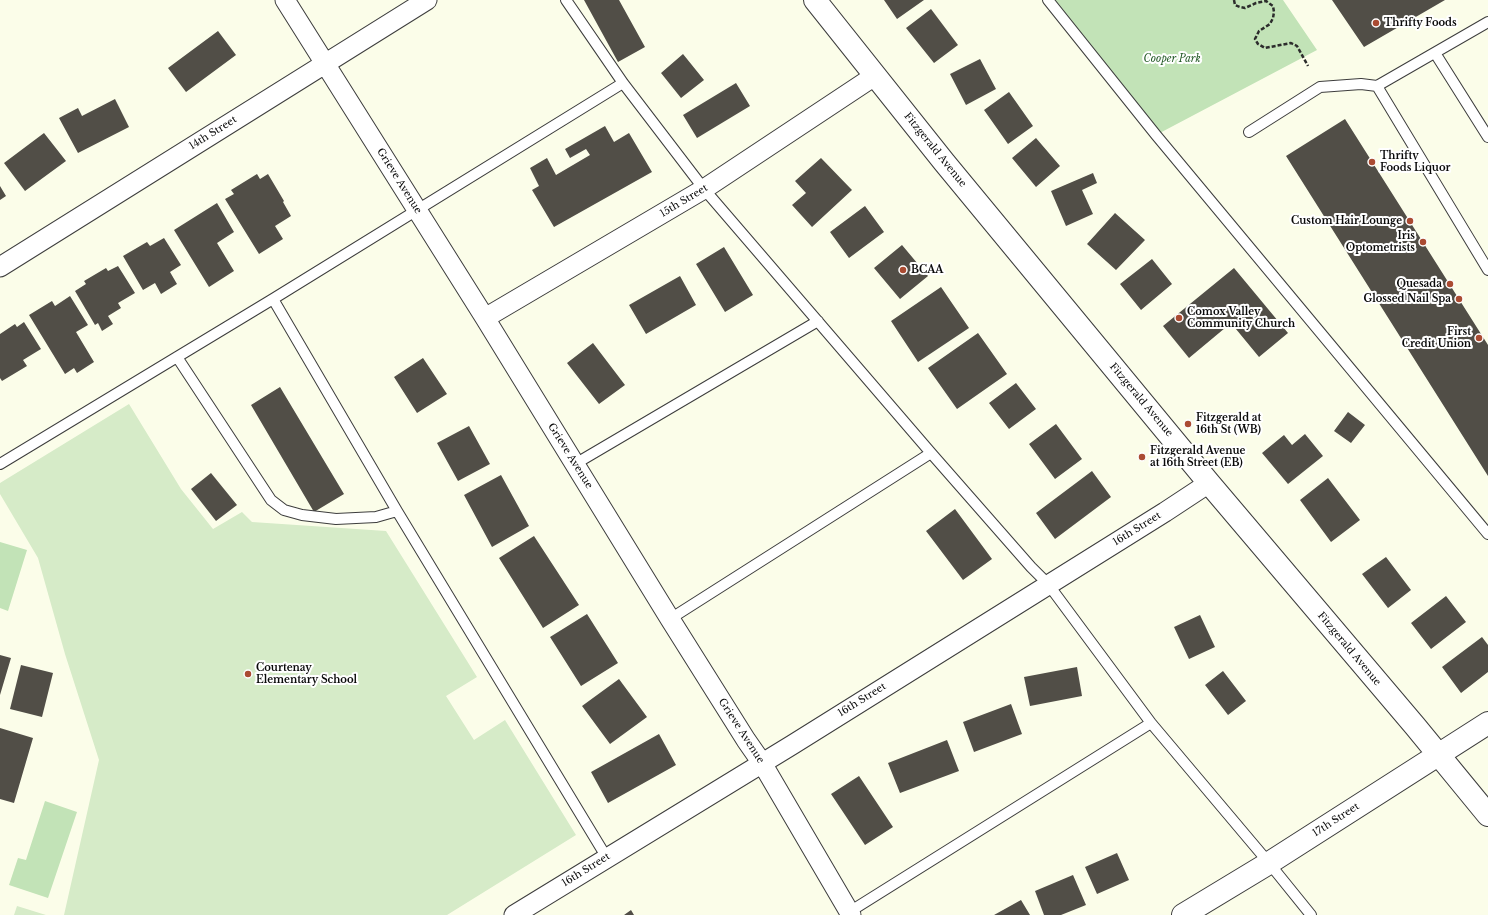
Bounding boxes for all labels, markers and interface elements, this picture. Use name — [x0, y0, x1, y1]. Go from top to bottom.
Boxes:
place label: Thrifty Foods — [1384, 17, 1457, 29]
marker: Thrifty Foods — [1371, 18, 1381, 28]
park label: Cooper Park — [1143, 53, 1201, 65]
street label: Fitzgerald Avenue — [901, 110, 969, 190]
street label: 14th Street — [187, 114, 239, 152]
street label: Grieve Avenue — [374, 146, 424, 216]
place label: Thrifty Foods Liquor — [1380, 150, 1451, 174]
marker: Thrifty Foods Liquor — [1367, 157, 1377, 167]
street label: 15th Street — [658, 182, 710, 220]
place label: Custom Hair Lounge — [1291, 215, 1402, 227]
marker: Custom Hair Lounge — [1405, 216, 1415, 226]
place label: Iris Optometrists — [1346, 230, 1415, 254]
marker: Iris Optometrists — [1418, 237, 1428, 247]
place label: BCAA — [911, 264, 943, 276]
marker: BCAA — [898, 265, 908, 275]
place label: Quesada — [1396, 278, 1442, 290]
marker: Quesada — [1445, 279, 1455, 289]
place label: Glossed Nail Spa — [1363, 293, 1451, 305]
marker: Glossed Nail Spa — [1454, 294, 1464, 304]
place label: Comox Valley Community Church — [1187, 306, 1295, 330]
marker: Comox Valley Community Church — [1174, 313, 1184, 323]
place label: First Credit Union — [1402, 326, 1471, 350]
marker: First Credit Union — [1474, 333, 1484, 343]
street label: Fitzgerald Avenue — [1107, 361, 1175, 439]
place label: Fitzgerald at 16th St (WB) — [1196, 412, 1261, 436]
marker: Fitzgerald at 16th St (WB) — [1183, 419, 1193, 429]
street label: Grieve Avenue — [545, 421, 595, 491]
place label: Fitzgerald Avenue at 16th Street (EB) — [1150, 445, 1245, 468]
marker: Fitzgerald Avenue at 16th Street (EB) — [1137, 452, 1147, 462]
street label: 16th Street — [1111, 509, 1163, 549]
street label: Fitzgerald Avenue — [1315, 610, 1383, 688]
place label: Courtenay Elementary School — [256, 662, 357, 686]
marker: Courtenay Elementary School — [243, 669, 253, 679]
street label: 16th Street — [836, 680, 888, 720]
street label: Grieve Avenue — [716, 696, 766, 766]
street label: 17th Street — [1310, 801, 1362, 839]
street label: 16th Street — [560, 850, 612, 890]

